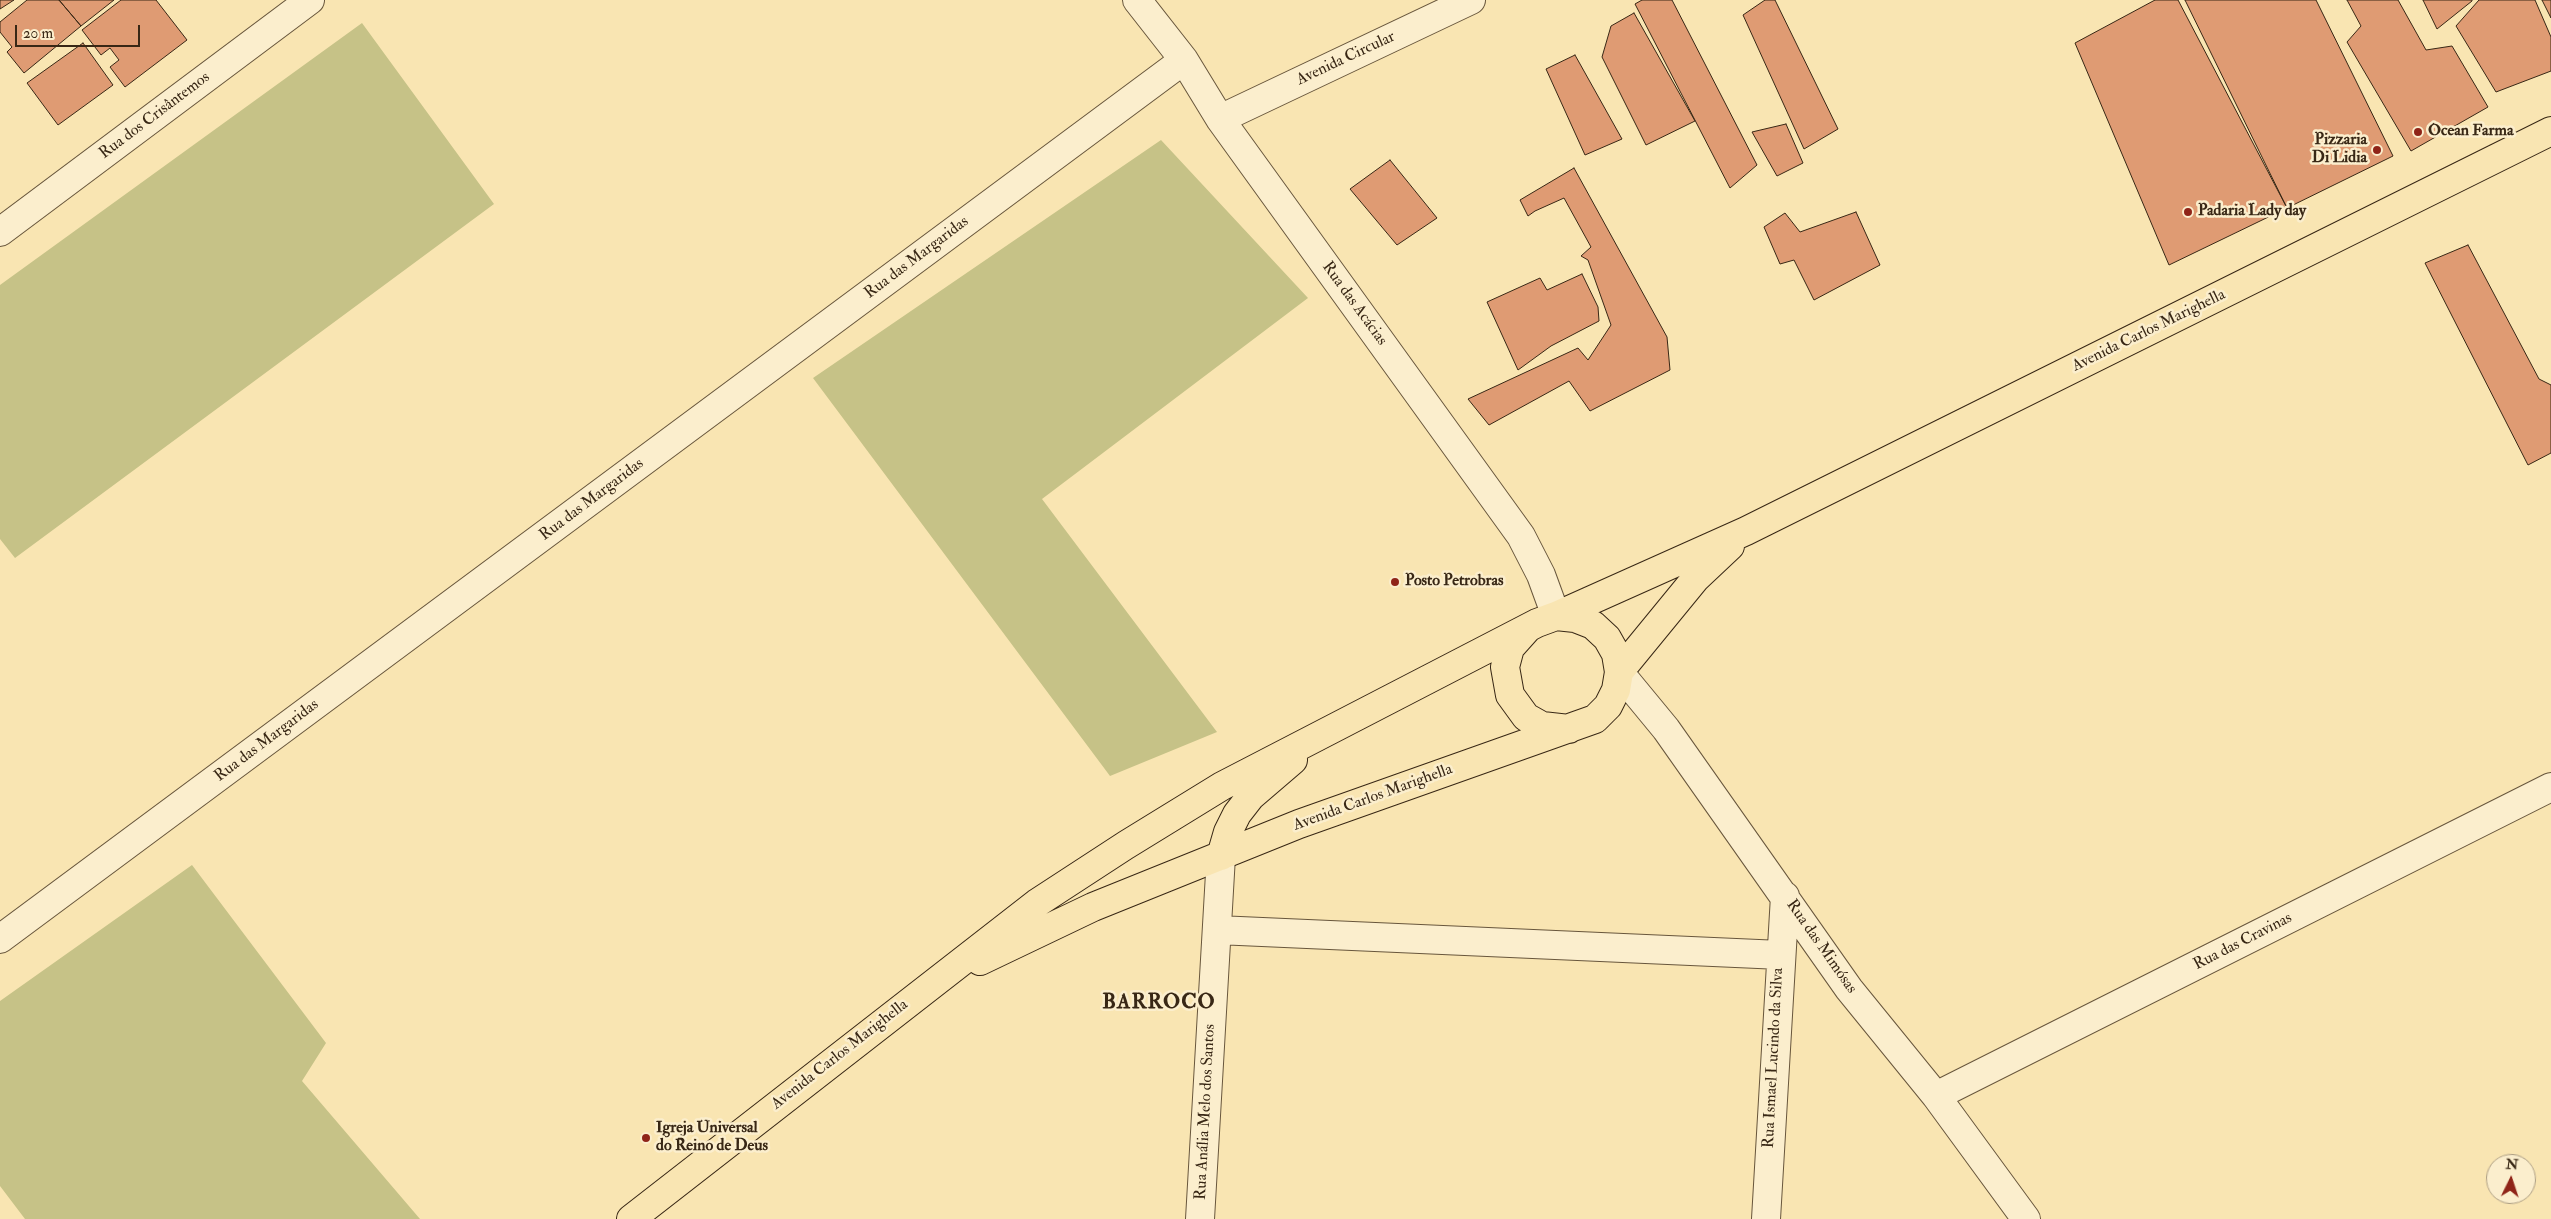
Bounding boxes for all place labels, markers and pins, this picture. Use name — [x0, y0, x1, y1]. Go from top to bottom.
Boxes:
place label: Ocean Farma — [2428, 122, 2513, 142]
marker: Ocean Farma — [2412, 126, 2424, 138]
place label: Pizzaria Di Lidia — [2312, 131, 2367, 169]
marker: Pizzaria Di Lidia — [2371, 144, 2383, 156]
place label: Padaria Lady day — [2198, 202, 2306, 222]
marker: Padaria Lady day — [2182, 206, 2194, 218]
place label: Posto Petrobras — [1405, 572, 1504, 592]
marker: Posto Petrobras — [1389, 576, 1401, 588]
place label: Igreja Universal do Reino de Deus — [656, 1119, 768, 1157]
marker: Igreja Universal do Reino de Deus — [640, 1132, 652, 1144]

